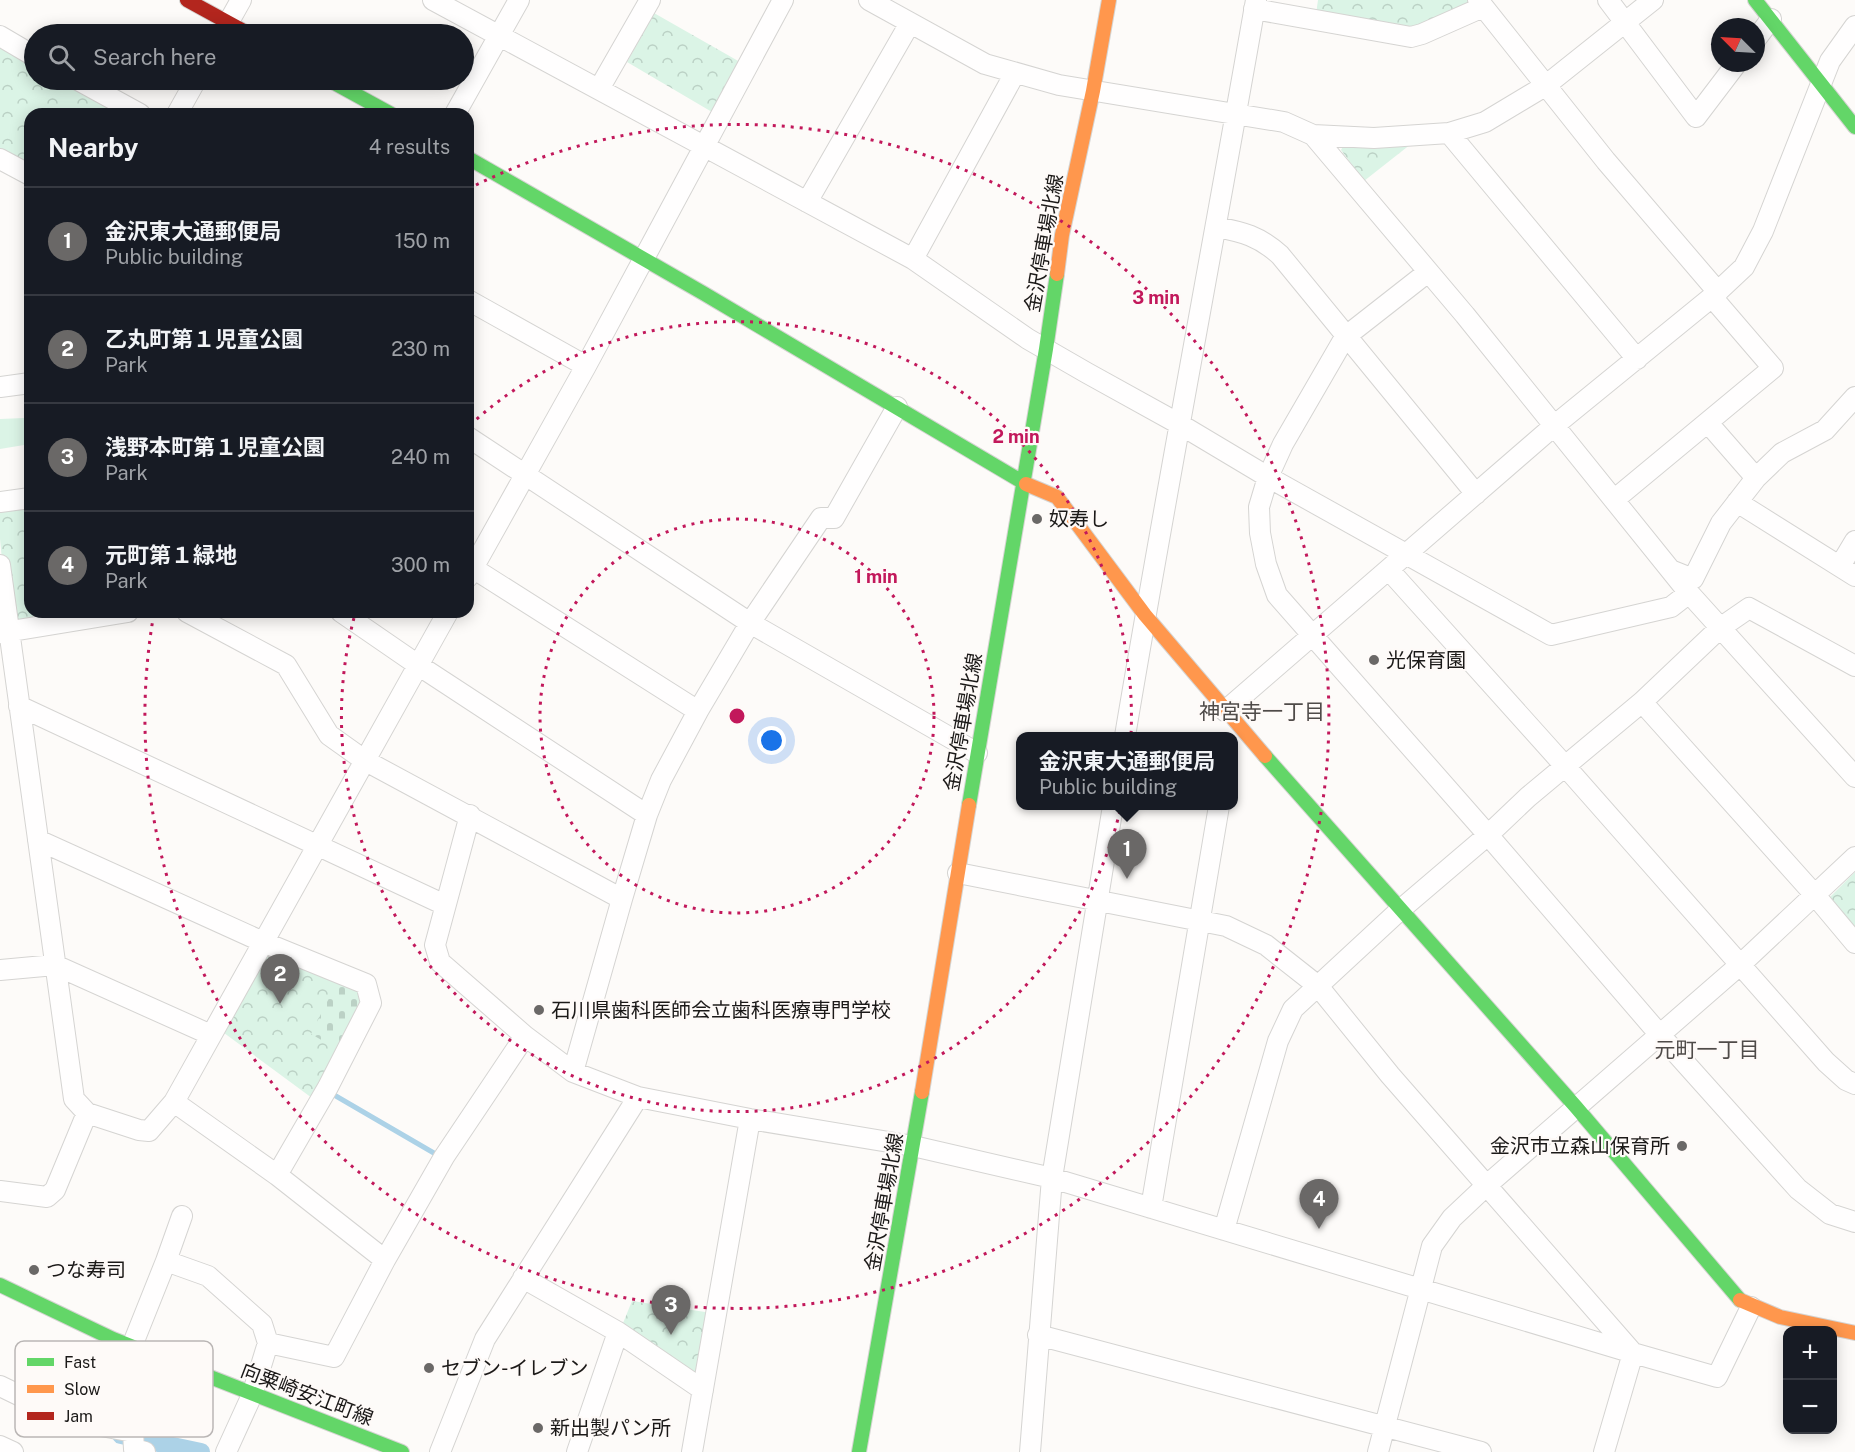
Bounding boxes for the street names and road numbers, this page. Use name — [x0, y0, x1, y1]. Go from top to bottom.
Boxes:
street label: 金沢停車場北線 — [1020, 172, 1068, 314]
street label: 金沢停車場北線 — [939, 651, 987, 793]
street label: 金沢停車場北線 — [860, 1131, 908, 1273]
street label: 向粟崎安江町線 — [237, 1358, 377, 1430]

